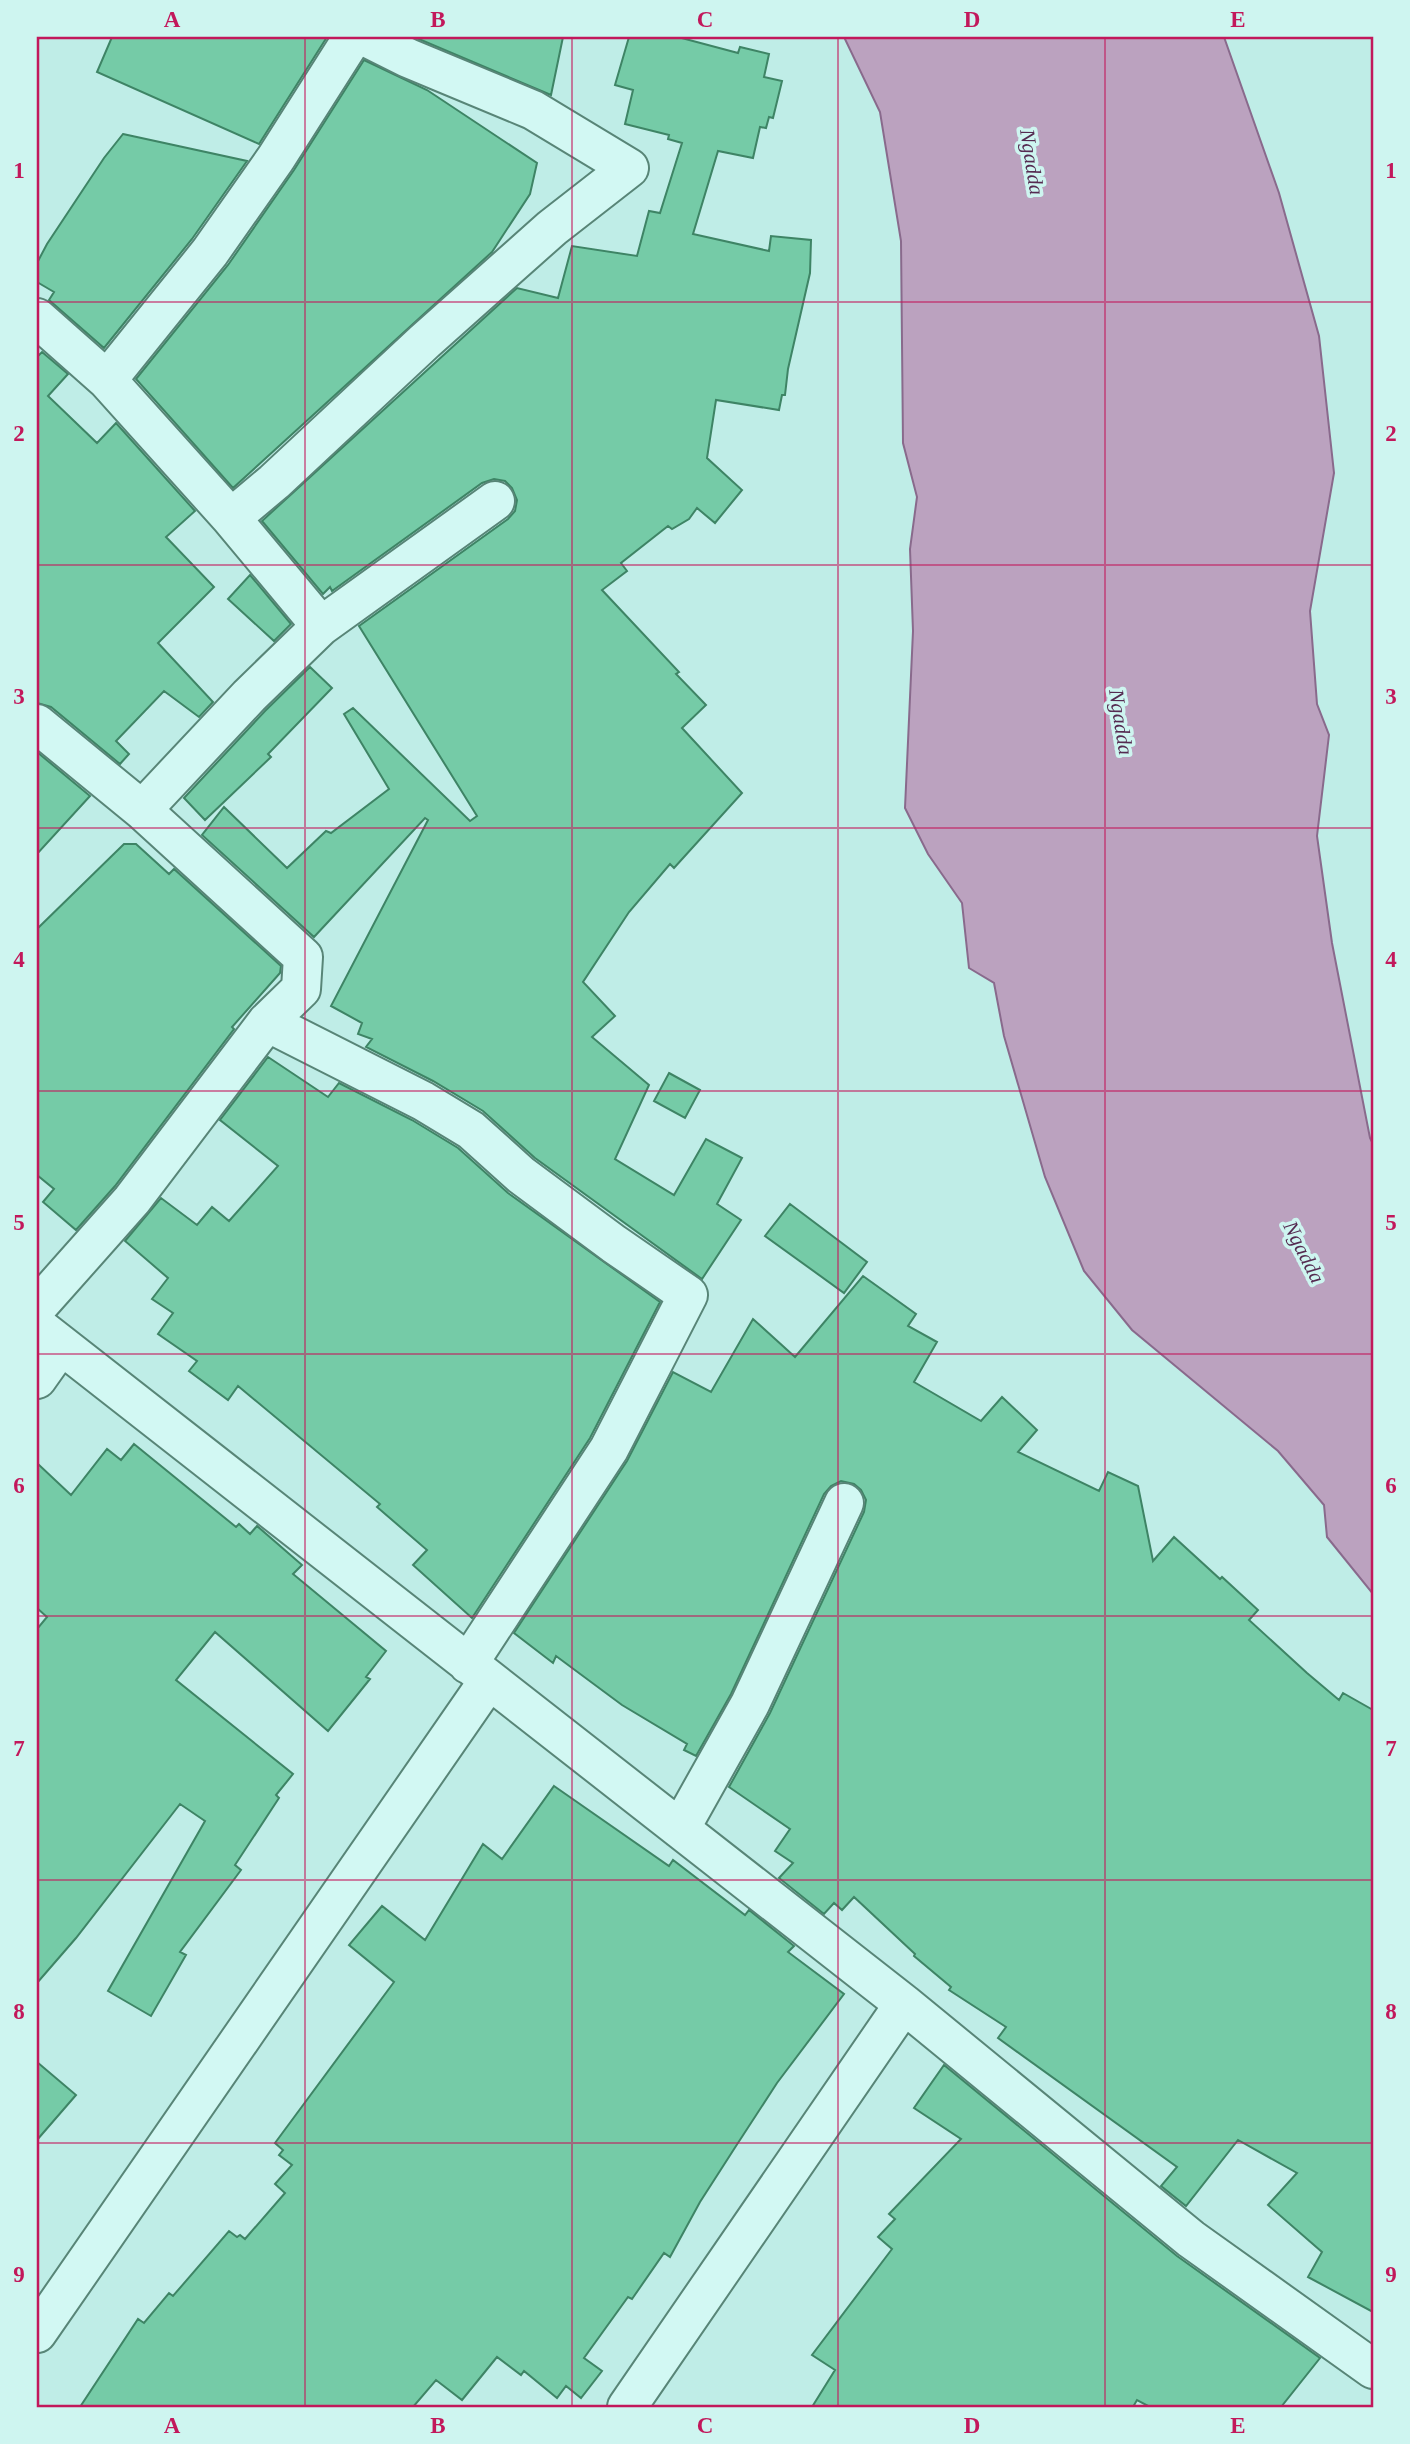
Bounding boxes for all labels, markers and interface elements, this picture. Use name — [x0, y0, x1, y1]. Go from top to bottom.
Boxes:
text: A — [164, 7, 181, 32]
text: B — [430, 7, 446, 32]
text: C — [697, 7, 713, 32]
text: D — [964, 7, 980, 32]
text: E — [1230, 7, 1246, 32]
water label: Ngadda — [1015, 126, 1049, 197]
text: 1 — [13, 158, 25, 183]
text: 1 — [1385, 158, 1397, 183]
text: 2 — [13, 421, 25, 446]
text: 2 — [1385, 421, 1397, 446]
text: 3 — [13, 684, 25, 709]
text: 3 — [1385, 684, 1397, 709]
water label: Ngadda — [1104, 686, 1138, 757]
text: 4 — [13, 947, 25, 972]
text: 4 — [1385, 947, 1397, 972]
text: 5 — [13, 1210, 25, 1235]
text: 5 — [1385, 1210, 1397, 1235]
water label: Ngadda — [1278, 1216, 1330, 1287]
text: 6 — [13, 1473, 25, 1498]
text: 6 — [1385, 1473, 1397, 1498]
text: 7 — [13, 1736, 25, 1761]
text: 7 — [1385, 1736, 1397, 1761]
text: 8 — [13, 1999, 25, 2024]
text: 8 — [1385, 1999, 1397, 2024]
text: 9 — [13, 2262, 25, 2287]
text: 9 — [1385, 2262, 1397, 2287]
text: A — [164, 2413, 181, 2438]
text: B — [430, 2413, 446, 2438]
text: C — [697, 2413, 713, 2438]
text: D — [964, 2413, 980, 2438]
text: E — [1230, 2413, 1246, 2438]

